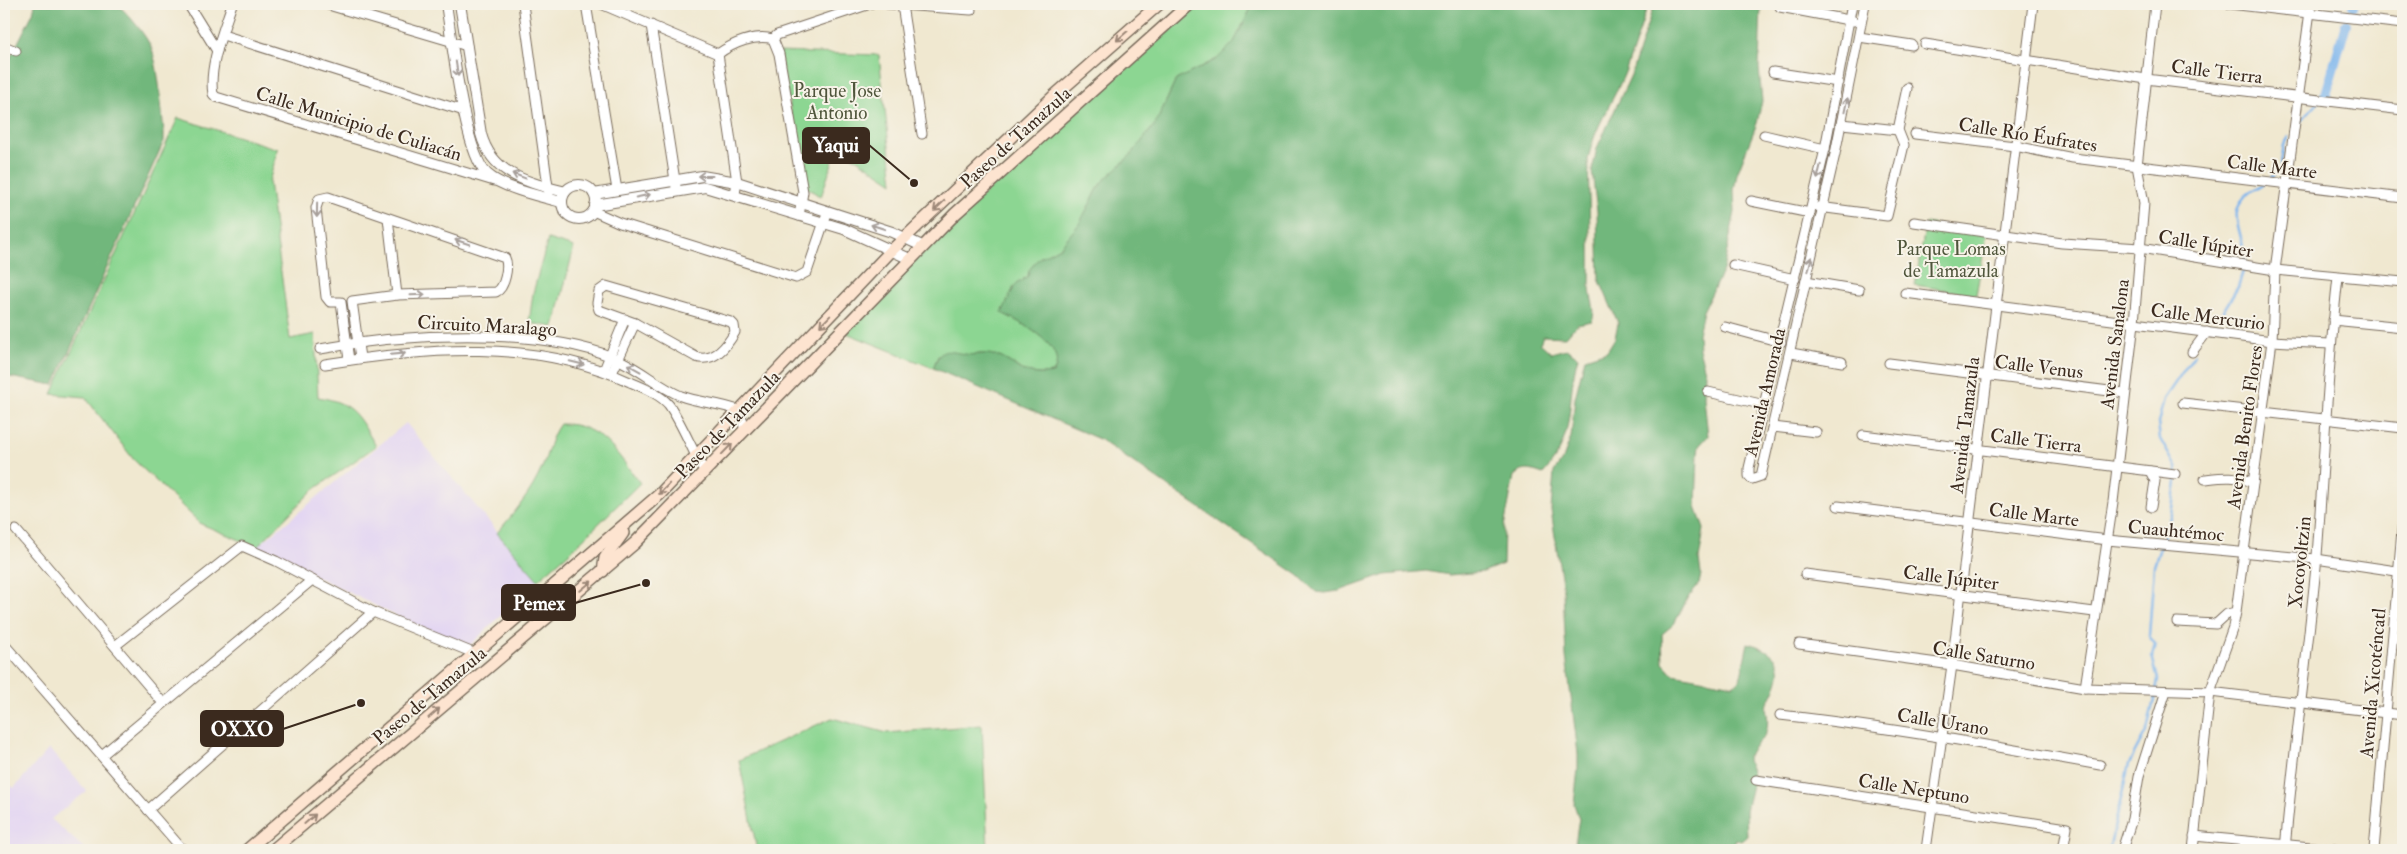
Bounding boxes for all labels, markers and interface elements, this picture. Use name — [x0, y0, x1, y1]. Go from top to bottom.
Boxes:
one-way arrow — [1116, 30, 1129, 42]
street label: Calle Tierra — [2170, 54, 2264, 90]
one-way arrow — [452, 61, 462, 77]
park label: Parque Jose Antonio — [793, 79, 881, 125]
street label: Calle Municipio de Culiacán — [253, 81, 465, 168]
street label: Paseo de Tamazula — [955, 81, 1076, 194]
one-way arrow — [1842, 98, 1851, 114]
street label: Calle Río Éufrates — [1957, 110, 2099, 158]
callout: Yaqui — [803, 128, 869, 163]
text: Yaqui — [812, 133, 860, 159]
street label: Calle Marte — [2225, 150, 2318, 184]
one-way arrow — [1814, 163, 1824, 179]
one-way arrow — [512, 171, 527, 180]
one-way arrow — [698, 171, 714, 181]
one-way arrow — [635, 191, 651, 201]
one-way arrow — [932, 200, 945, 212]
one-way arrow — [312, 202, 322, 218]
one-way arrow — [870, 222, 886, 232]
street label: Calle Júpiter — [2156, 225, 2255, 264]
one-way arrow — [455, 237, 470, 246]
park label: Parque Lomas de Tamazula — [1896, 237, 2006, 283]
one-way arrow — [1806, 256, 1815, 272]
street label: Avenida Sanalona — [2095, 277, 2135, 412]
one-way arrow — [410, 290, 426, 299]
street label: Calle Mercurio — [2149, 298, 2266, 336]
street label: Circuito Maralago — [417, 310, 557, 342]
one-way arrow — [818, 315, 831, 327]
street label: Avenida Amorada — [1738, 325, 1791, 460]
street label: Avenida Benito Flores — [2221, 344, 2268, 512]
one-way arrow — [389, 349, 405, 358]
street label: Calle Venus — [1993, 350, 2085, 384]
street label: Avenida Tamazula — [1945, 355, 1985, 496]
one-way arrow — [568, 359, 584, 368]
one-way arrow — [627, 363, 642, 372]
street label: Paseo de Tamazula — [670, 365, 786, 484]
street label: Calle Tierra — [1989, 423, 2083, 459]
one-way arrow — [721, 443, 733, 455]
one-way arrow — [658, 483, 670, 496]
street label: Calle Marte — [1987, 498, 2080, 532]
street label: Cuauhtémoc — [2127, 515, 2225, 547]
street label: Xocoyoltzin — [2283, 515, 2317, 609]
street label: Calle Júpiter — [1902, 560, 2000, 597]
one-way arrow — [579, 581, 592, 592]
callout: Pemex — [502, 585, 575, 620]
text: Pemex — [513, 591, 565, 616]
street label: Avenida Xicoténcatl — [2354, 607, 2392, 760]
street label: Calle Saturno — [1931, 636, 2037, 676]
street label: Paseo de Tamazula — [368, 641, 492, 750]
street label: Calle Urano — [1895, 703, 1990, 741]
one-way arrow — [427, 707, 440, 718]
callout: OXXO — [201, 711, 283, 746]
text: OXXO — [211, 717, 273, 742]
street label: Calle Neptuno — [1856, 768, 1971, 811]
one-way arrow — [304, 813, 317, 824]

